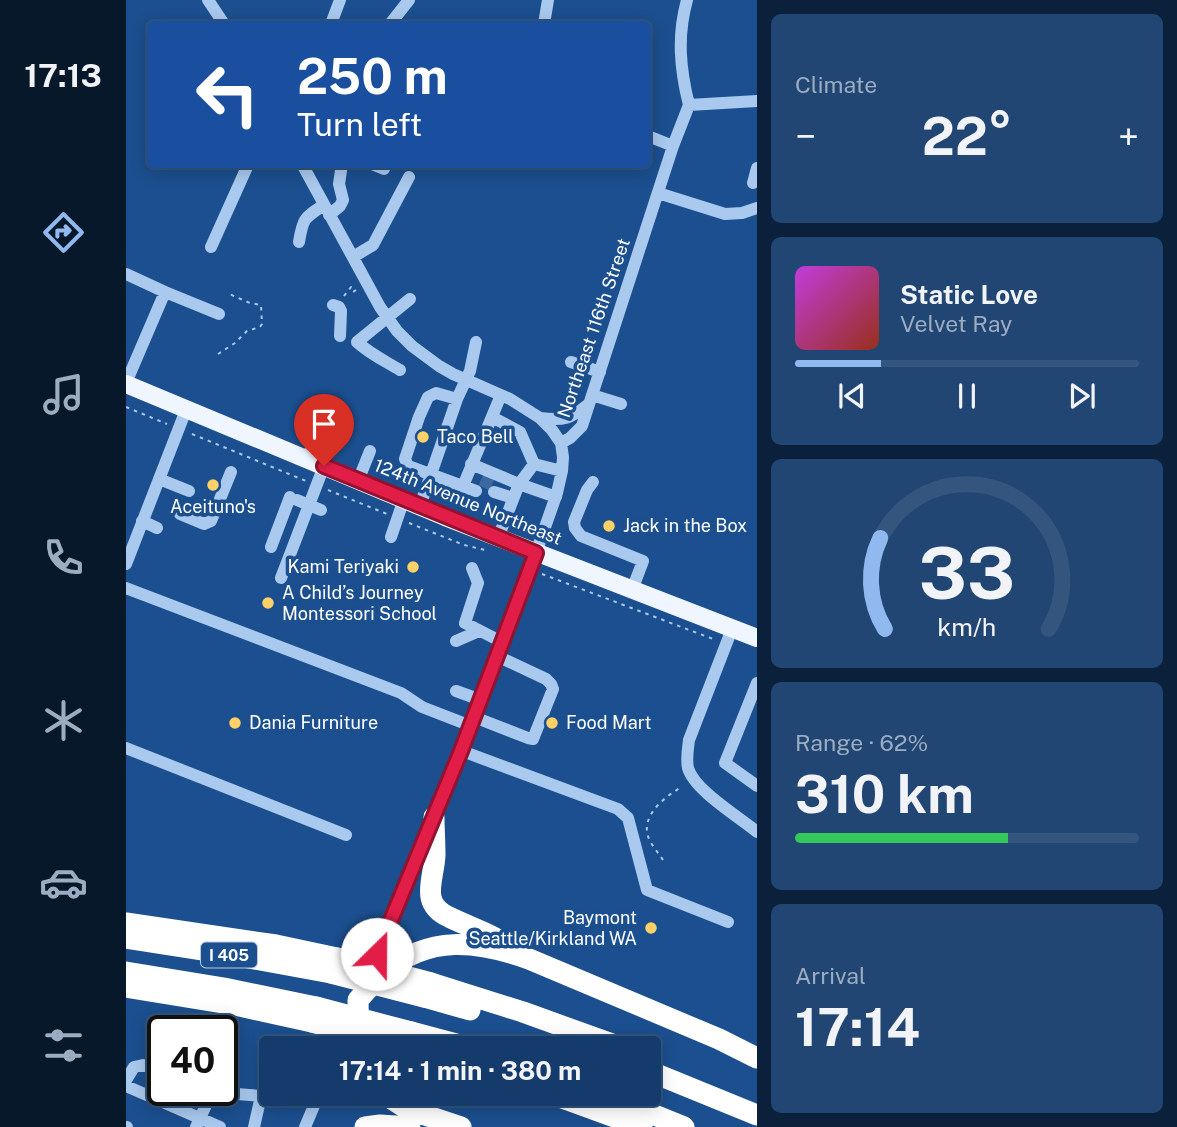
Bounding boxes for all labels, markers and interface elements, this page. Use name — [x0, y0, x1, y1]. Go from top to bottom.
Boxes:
text: 250 m — [297, 47, 448, 105]
icon: left — [182, 49, 273, 140]
text: 17:13 — [24, 57, 102, 94]
text: Climate — [795, 71, 877, 98]
text: Turn left — [297, 106, 422, 143]
text: 22° — [922, 106, 1012, 167]
text: − — [795, 114, 816, 159]
text: + — [1118, 114, 1139, 159]
icon: directions — [39, 208, 88, 257]
street label: Northeast 116th Street — [553, 235, 634, 420]
text: Static Love — [900, 279, 1038, 310]
text: Velvet Ray — [900, 310, 1012, 337]
icon: music — [39, 370, 88, 419]
icon: previous — [833, 377, 871, 415]
icon: pause — [948, 377, 986, 415]
icon: next — [1063, 377, 1101, 415]
pin — [294, 394, 354, 466]
icon: arrive — [305, 405, 343, 443]
place label: Taco Bell — [437, 426, 514, 447]
marker: Taco Bell — [415, 429, 431, 445]
street label: 124th Avenue Northeast — [371, 454, 565, 549]
marker: Aceituno's — [205, 477, 221, 493]
place label: Aceituno's — [170, 496, 256, 517]
place label: Jack in the Box — [623, 515, 747, 536]
marker: Jack in the Box — [601, 518, 617, 534]
text: 33 — [919, 531, 1015, 616]
icon: phone — [39, 533, 88, 582]
place label: Kami Teriyaki — [287, 556, 399, 577]
marker: Kami Teriyaki — [405, 559, 421, 575]
place label: A Child’s Journey Montessori School — [282, 582, 437, 624]
marker: A Child’s Journey Montessori School — [260, 595, 276, 611]
text: km/h — [938, 612, 996, 642]
icon: climate — [39, 696, 88, 745]
place label: Dania Furniture — [249, 712, 378, 733]
place label: Food Mart — [566, 712, 652, 733]
marker: Dania Furniture — [227, 715, 243, 731]
marker: Food Mart — [544, 715, 560, 731]
text: Range · 62% — [795, 729, 928, 756]
text: 310 km — [795, 764, 974, 825]
icon: car — [39, 858, 88, 907]
place label: Baymont Seattle/Kirkland WA — [468, 907, 637, 949]
position arrow — [340, 917, 414, 991]
marker: Baymont Seattle/Kirkland WA — [643, 920, 659, 936]
road number: I 405 — [201, 942, 257, 967]
text: Arrival — [795, 962, 866, 989]
text: 17:14 — [795, 997, 920, 1058]
speed limit sign: 40 — [147, 1015, 238, 1106]
icon: filters — [39, 1021, 88, 1070]
text: 17:14 · 1 min · 380 m — [339, 1055, 581, 1086]

